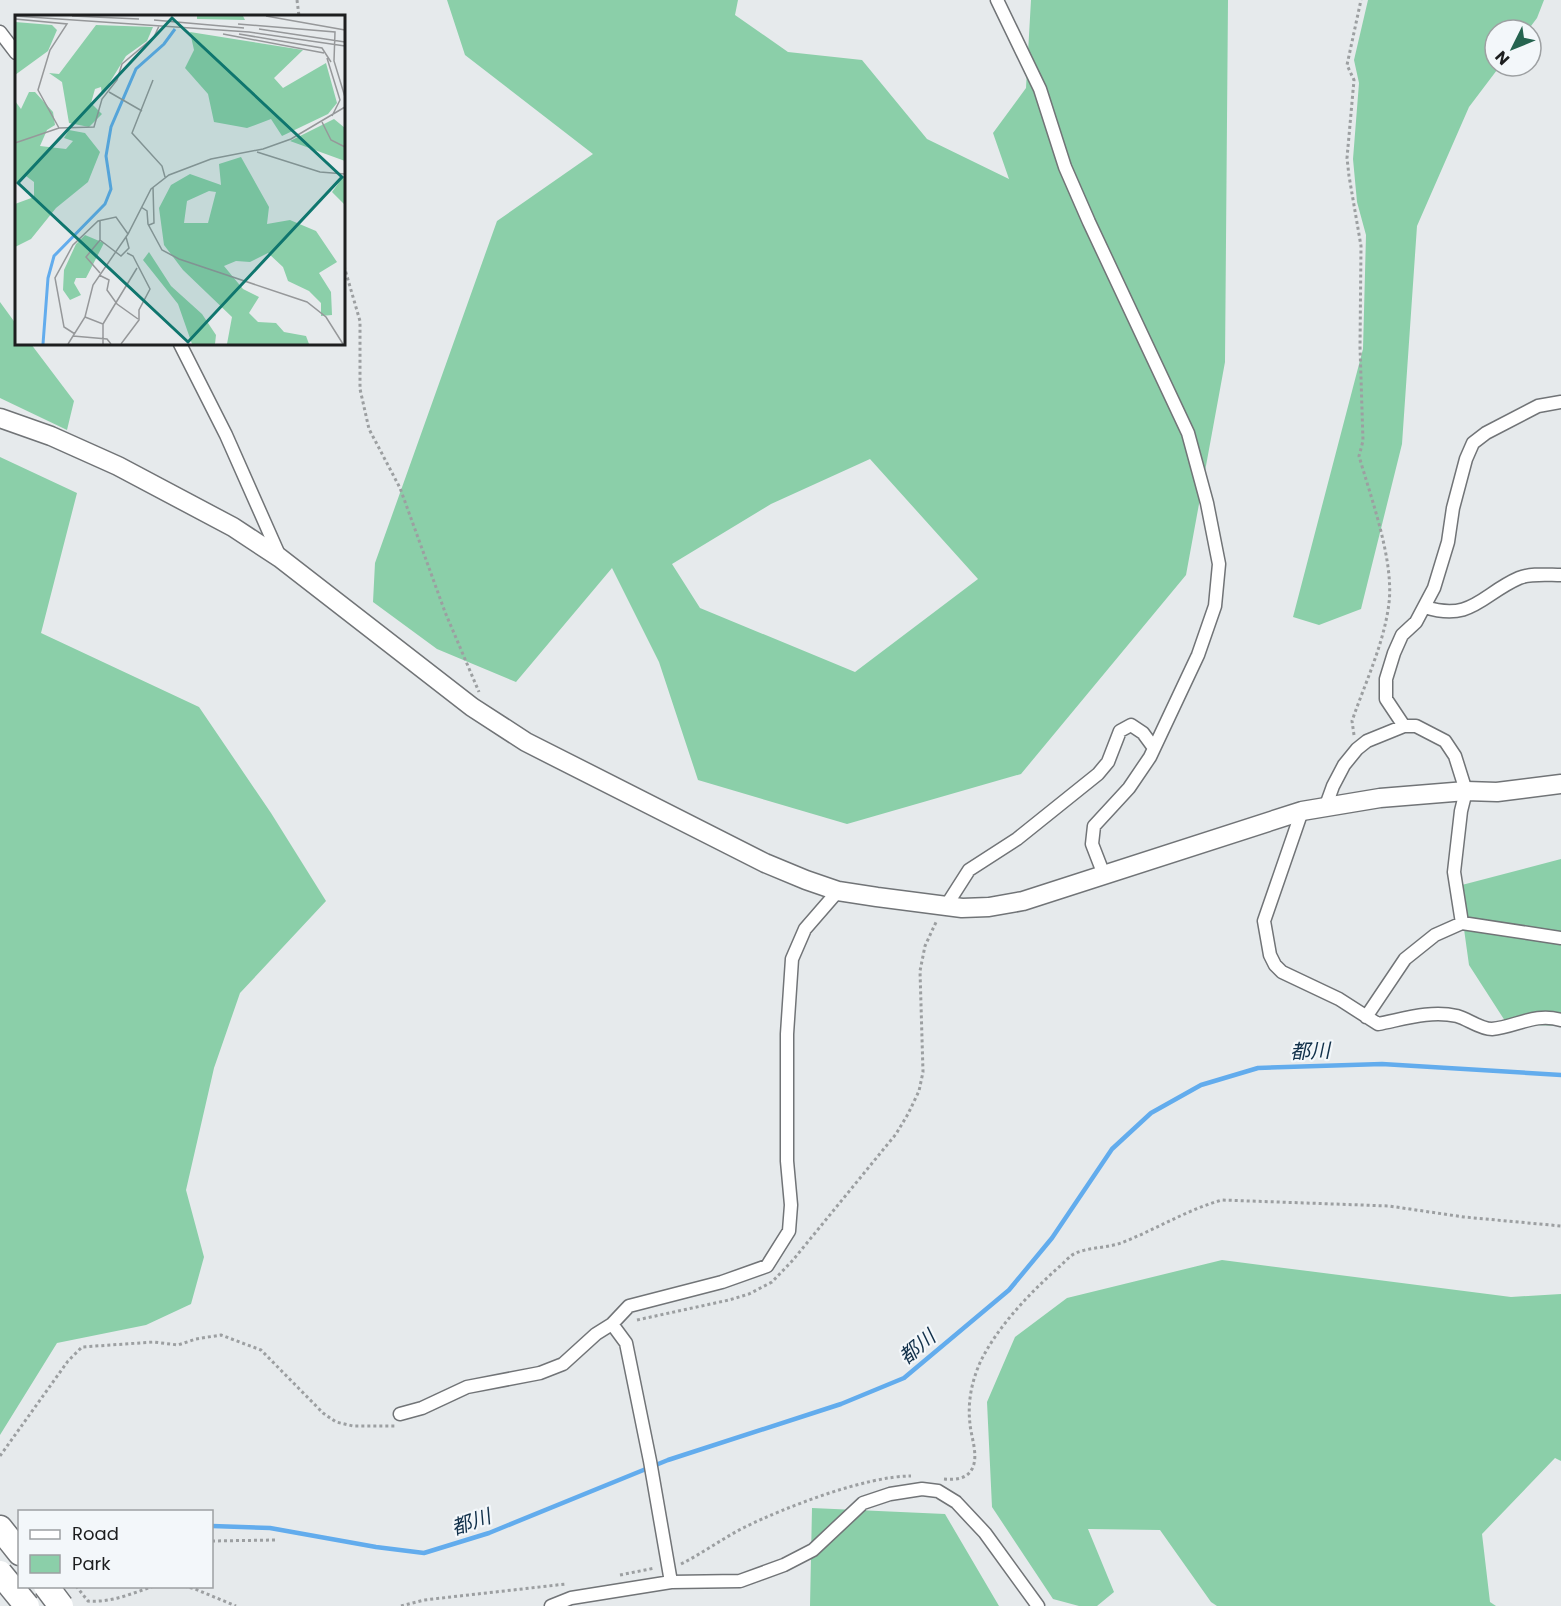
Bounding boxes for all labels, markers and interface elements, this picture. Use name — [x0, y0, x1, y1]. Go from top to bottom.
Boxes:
inset map — [15, 15, 345, 345]
north arrow — [1483, 18, 1543, 78]
text: N — [1490, 46, 1515, 70]
water label: 都川 — [1290, 1036, 1332, 1066]
water label: 都川 — [893, 1322, 943, 1371]
water label: 都川 — [448, 1502, 496, 1542]
legend — [18, 1510, 213, 1588]
text: Road — [72, 1521, 119, 1546]
text: Park — [72, 1551, 111, 1576]

